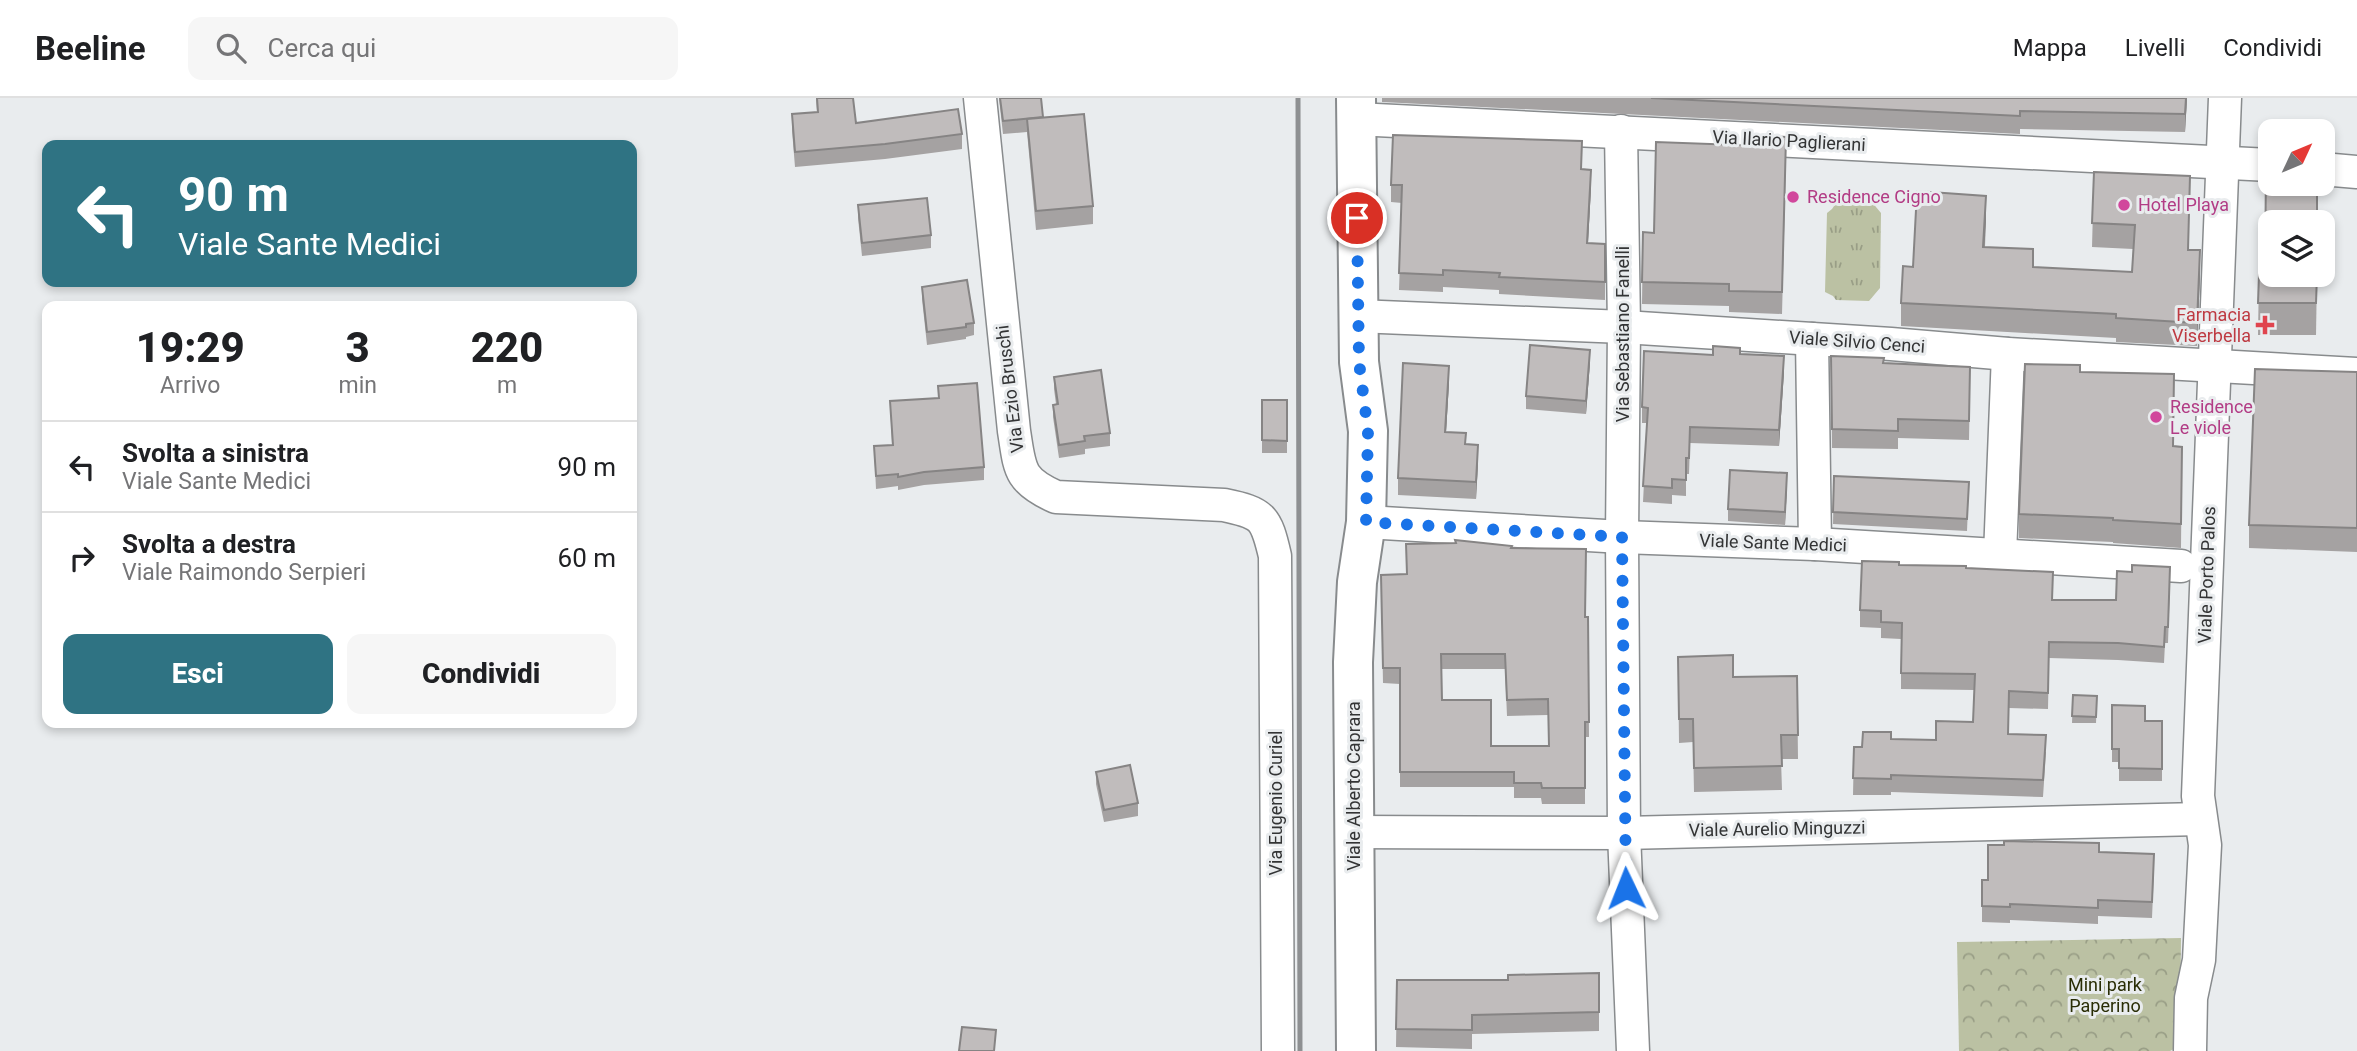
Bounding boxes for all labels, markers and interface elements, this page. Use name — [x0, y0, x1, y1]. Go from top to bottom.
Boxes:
search box — [188, 17, 678, 80]
text: Beeline — [35, 29, 146, 68]
icon: search — [212, 29, 250, 67]
text: Cerca qui — [268, 33, 376, 63]
text: Mappa — [2013, 34, 2087, 62]
text: Livelli — [2125, 34, 2185, 62]
text: Condividi — [2223, 34, 2322, 62]
north arrow — [2258, 119, 2334, 196]
map controls — [2258, 119, 2335, 287]
street label: Via Ilario Paglierani — [1712, 126, 1866, 155]
text: 90 m — [178, 166, 289, 223]
icon: left — [63, 168, 154, 259]
place label: Residence Cigno — [1807, 186, 1941, 207]
pin — [1327, 188, 1387, 248]
marker: Residence Cigno — [1785, 189, 1801, 205]
place label: Hotel Playa — [2138, 194, 2229, 215]
marker: Hotel Playa — [2116, 197, 2132, 213]
icon: arrive — [1338, 199, 1376, 237]
button: layers — [2258, 210, 2335, 287]
text: Viale Sante Medici — [178, 225, 441, 263]
street label: Via Sebastiano Fanelli — [1612, 246, 1633, 422]
place label: Farmacia Viserbella — [2172, 304, 2251, 346]
marker: Farmacia Viserbella — [2257, 317, 2273, 333]
text: 19:29 — [136, 323, 245, 372]
text: 3 — [346, 323, 370, 372]
text: 220 — [471, 323, 543, 372]
street label: Via Ezio Bruschi — [991, 324, 1028, 454]
street label: Viale Silvio Cenci — [1788, 326, 1926, 357]
text: Arrivo — [160, 372, 220, 399]
text: min — [338, 372, 377, 399]
text: m — [497, 372, 517, 399]
place label: Residence Le viole — [2170, 396, 2253, 438]
marker: Residence Le viole — [2148, 409, 2164, 425]
text: Svolta a sinistra — [122, 438, 309, 468]
icon: left — [63, 448, 101, 486]
text: 90 m — [558, 452, 616, 482]
text: Viale Sante Medici — [122, 468, 311, 495]
street label: Viale Porto Palos — [2194, 506, 2219, 644]
text: Svolta a destra — [122, 529, 296, 559]
street label: Viale Sante Medici — [1699, 529, 1847, 556]
icon: right — [63, 539, 101, 577]
text: 60 m — [558, 543, 616, 573]
text: Viale Raimondo Serpieri — [122, 559, 366, 586]
button: Esci — [63, 634, 333, 714]
button: Condividi — [347, 634, 616, 714]
street label: Viale Alberto Caprara — [1343, 701, 1364, 871]
street label: Via Eugenio Curiel — [1265, 731, 1286, 875]
street label: Viale Aurelio Minguzzi — [1688, 816, 1866, 841]
position arrow — [1589, 851, 1663, 925]
park label: Mini park Paperino — [2068, 974, 2143, 1016]

